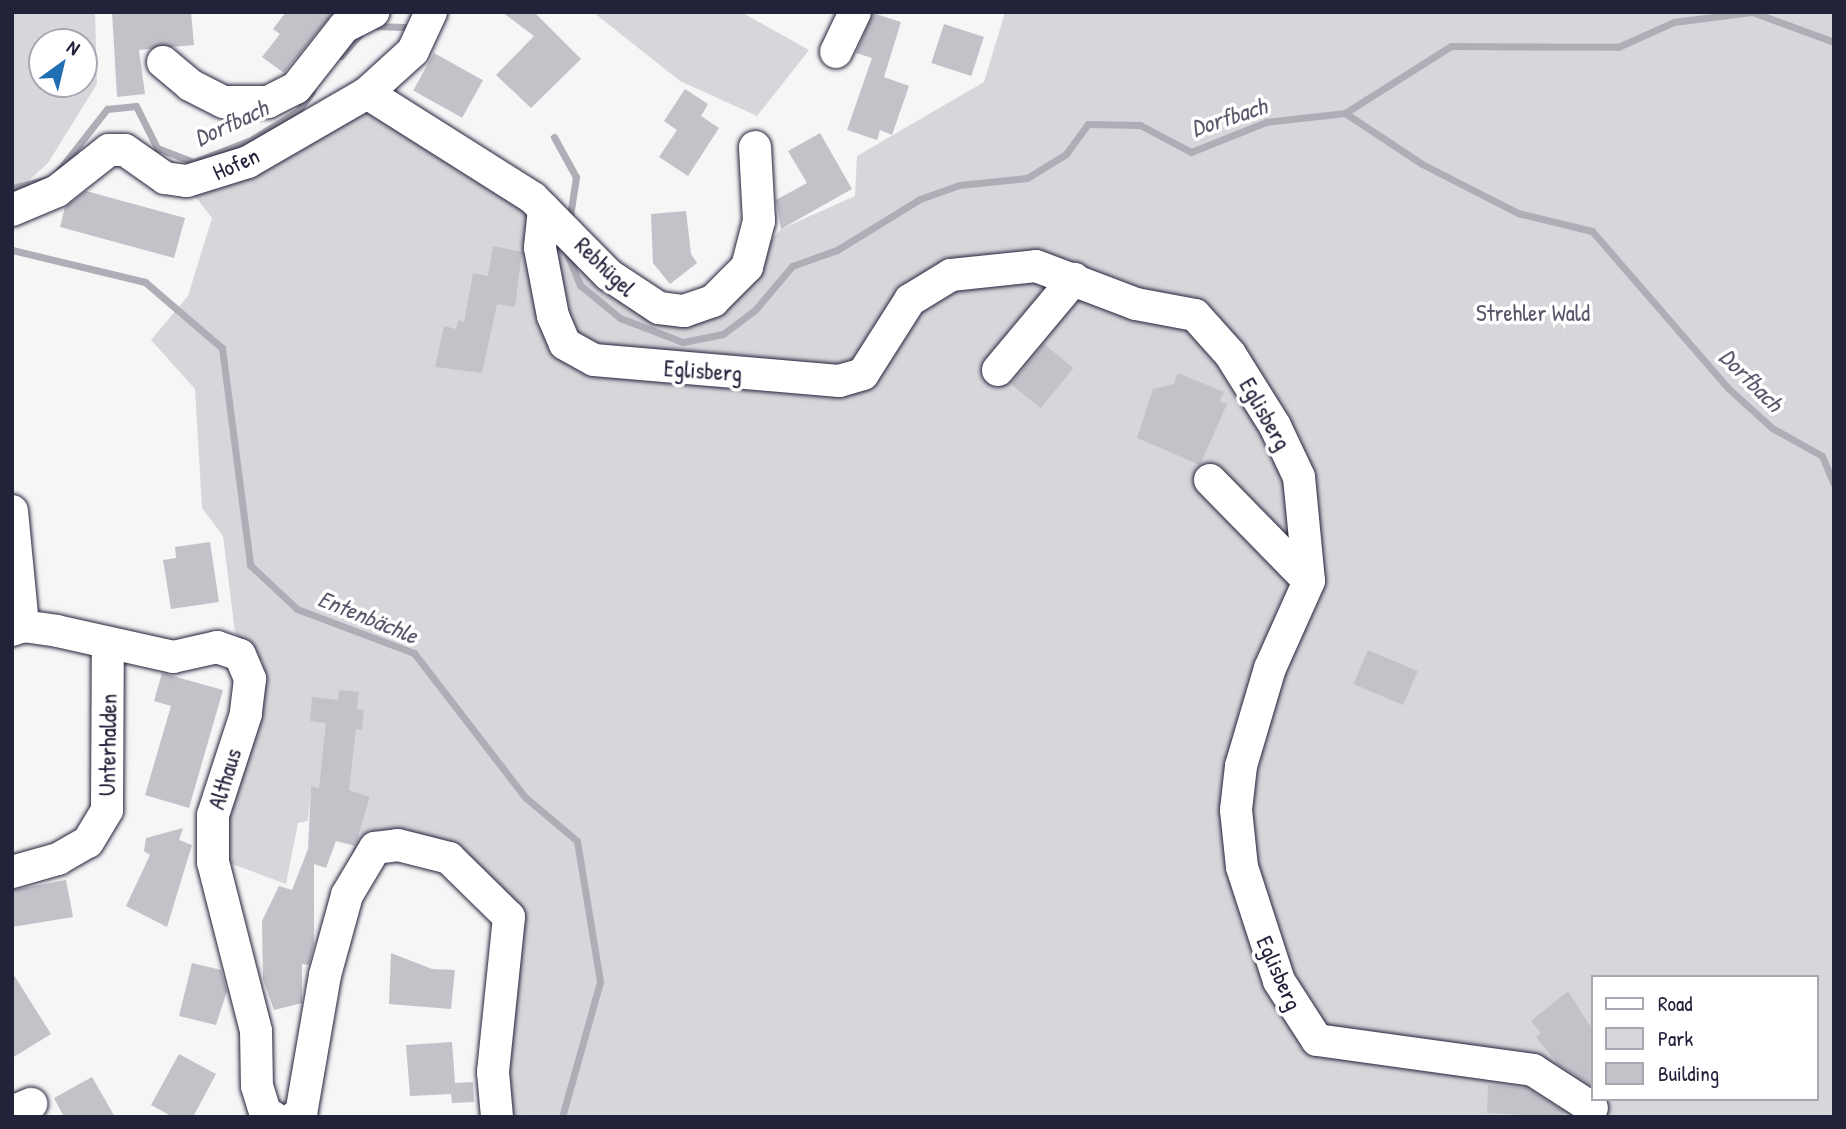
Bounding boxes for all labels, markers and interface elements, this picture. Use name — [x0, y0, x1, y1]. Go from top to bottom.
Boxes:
north arrow — [28, 28, 98, 98]
text: N — [62, 34, 85, 61]
water label: Dorfbach — [1188, 91, 1270, 143]
water label: Dorfbach — [190, 94, 272, 152]
street label: Hofen — [209, 142, 263, 186]
street label: Rebhügel — [569, 232, 641, 302]
park label: Strehler Wald — [1476, 299, 1590, 327]
water label: Dorfbach — [1713, 342, 1789, 418]
street label: Eglisberg — [663, 355, 743, 387]
street label: Eglisberg — [1233, 373, 1297, 455]
water label: Entenbächle — [314, 584, 422, 650]
street label: Unterhalden — [93, 694, 123, 796]
street label: Althaus — [203, 745, 247, 813]
street label: Eglisberg — [1250, 932, 1308, 1014]
legend — [1590, 975, 1818, 1101]
text: Road — [1658, 989, 1692, 1018]
text: Park — [1658, 1024, 1693, 1053]
text: Building — [1658, 1059, 1719, 1088]

